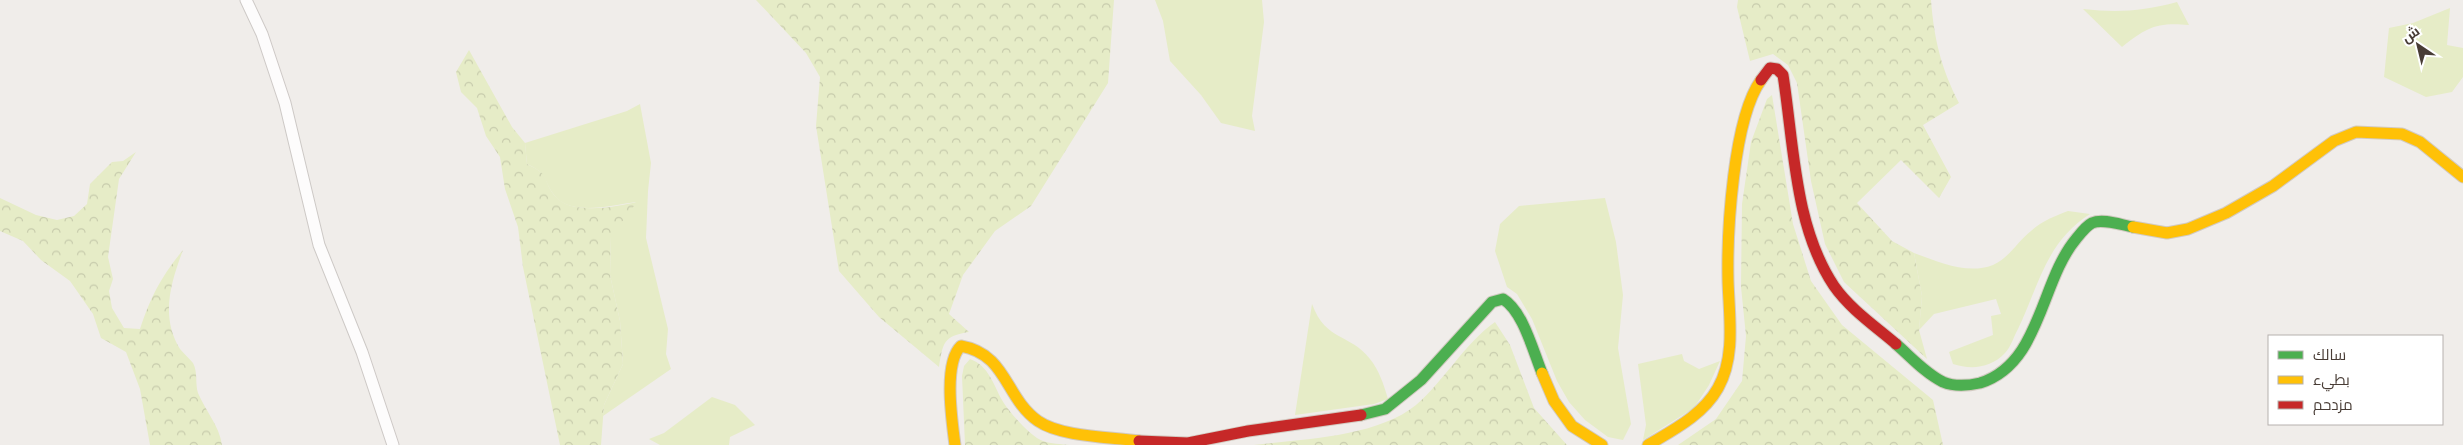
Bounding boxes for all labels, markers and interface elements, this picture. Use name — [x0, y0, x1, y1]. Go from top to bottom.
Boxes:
north arrow — [2393, 20, 2443, 70]
text: ش — [2398, 22, 2423, 47]
legend — [2268, 335, 2443, 425]
text: سالك — [2313, 345, 2346, 363]
text: بطيء — [2313, 370, 2350, 392]
text: مزدحم — [2313, 395, 2353, 415]

